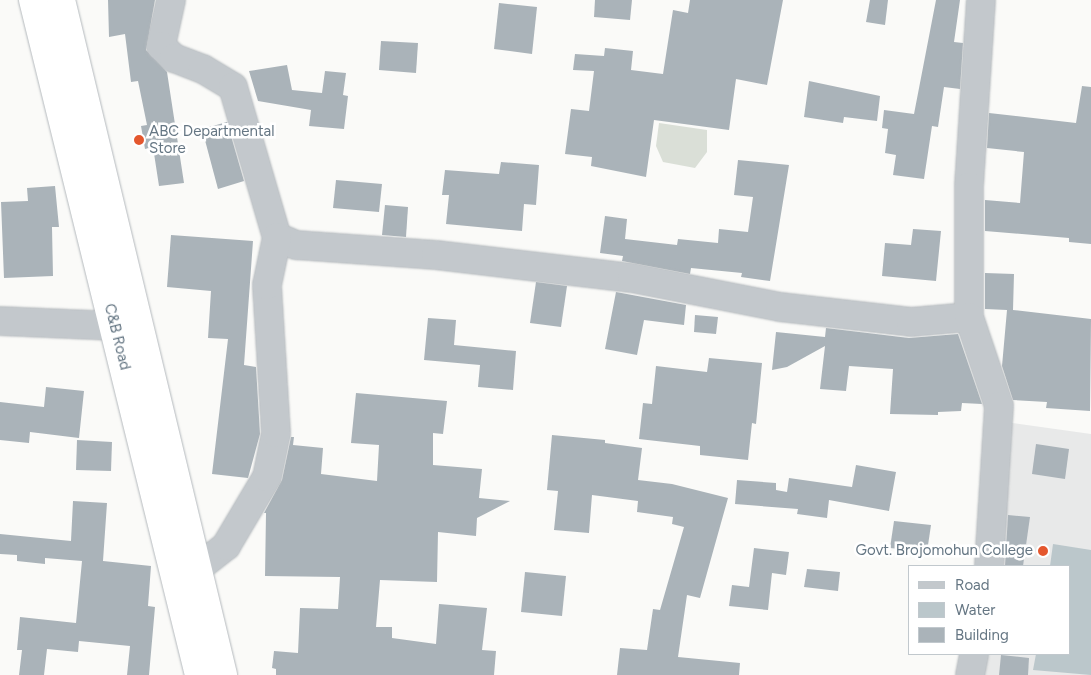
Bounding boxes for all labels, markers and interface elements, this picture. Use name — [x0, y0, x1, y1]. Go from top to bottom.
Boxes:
place label: ABC Departmental Store — [149, 122, 275, 157]
marker: ABC Departmental Store — [133, 134, 145, 146]
street label: C&B Road — [100, 302, 134, 372]
place label: Govt. Brojomohun College — [856, 542, 1033, 560]
marker: Govt. Brojomohun College — [1037, 545, 1049, 557]
legend — [908, 565, 1071, 655]
text: Road — [955, 576, 990, 594]
text: Water — [955, 601, 995, 619]
text: Building — [955, 626, 1009, 644]

